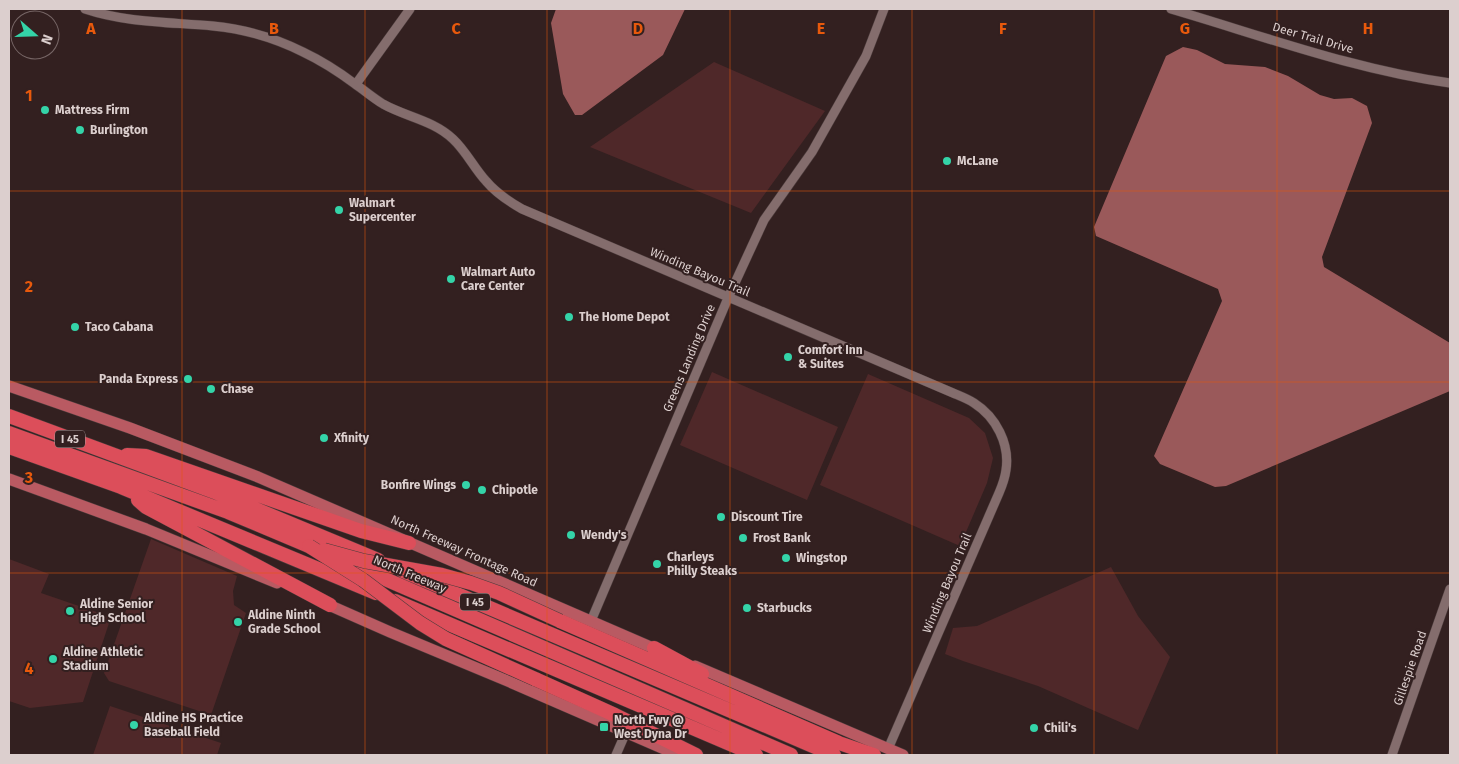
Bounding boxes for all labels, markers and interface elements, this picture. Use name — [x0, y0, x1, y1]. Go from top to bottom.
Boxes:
north arrow — [10, 10, 60, 60]
text: A — [85, 19, 96, 38]
text: B — [269, 19, 279, 38]
text: C — [451, 19, 461, 38]
text: D — [633, 19, 643, 38]
text: E — [817, 19, 825, 38]
text: F — [999, 19, 1007, 38]
text: G — [1180, 19, 1190, 38]
text: H — [1363, 19, 1373, 38]
street label: Deer Trail Drive — [1271, 20, 1355, 56]
text: N — [37, 32, 56, 47]
text: 1 — [25, 86, 33, 105]
place label: Mattress Firm — [55, 103, 130, 117]
marker: Mattress Firm — [39, 104, 51, 116]
place label: Burlington — [90, 123, 148, 137]
marker: Burlington — [74, 124, 86, 136]
place label: McLane — [957, 154, 999, 168]
marker: McLane — [941, 155, 953, 167]
place label: Walmart Supercenter — [349, 196, 416, 224]
marker: Walmart Supercenter — [333, 204, 345, 216]
street label: Winding Bayou Trail — [648, 245, 753, 300]
place label: Walmart Auto Care Center — [461, 265, 535, 293]
marker: Walmart Auto Care Center — [445, 273, 457, 285]
text: 2 — [25, 277, 33, 296]
street label: Greens Landing Drive — [660, 302, 718, 414]
place label: The Home Depot — [579, 310, 670, 324]
marker: The Home Depot — [563, 311, 575, 323]
place label: Taco Cabana — [85, 320, 154, 334]
marker: Taco Cabana — [69, 321, 81, 333]
place label: Comfort Inn & Suites — [798, 343, 863, 371]
marker: Comfort Inn & Suites — [782, 351, 794, 363]
place label: Panda Express — [99, 372, 178, 386]
marker: Panda Express — [182, 373, 194, 385]
place label: Chase — [221, 382, 254, 396]
marker: Chase — [205, 383, 217, 395]
road number: I 45 — [55, 430, 85, 448]
place label: Xfinity — [333, 431, 370, 445]
marker: Xfinity — [318, 432, 330, 444]
text: 3 — [24, 468, 33, 487]
place label: Bonfire Wings — [381, 478, 456, 492]
marker: Bonfire Wings — [460, 479, 472, 491]
place label: Chipotle — [492, 483, 538, 497]
marker: Chipotle — [476, 484, 488, 496]
place label: Discount Tire — [731, 510, 803, 524]
marker: Discount Tire — [715, 511, 727, 523]
street label: North Freeway Frontage Road — [388, 512, 540, 590]
place label: Wendy's — [581, 528, 627, 542]
marker: Wendy's — [565, 529, 577, 541]
street label: Winding Bayou Trail — [920, 530, 975, 635]
place label: Frost Bank — [753, 531, 811, 545]
marker: Frost Bank — [737, 532, 749, 544]
place label: Charleys Philly Steaks — [667, 550, 737, 578]
place label: Wingstop — [796, 551, 847, 565]
street label: North Freeway — [371, 552, 449, 596]
marker: Wingstop — [780, 552, 792, 564]
marker: Charleys Philly Steaks — [651, 558, 663, 570]
road number: I 45 — [460, 594, 490, 610]
place label: Aldine Senior High School — [79, 597, 153, 625]
place label: Starbucks — [757, 601, 812, 615]
marker: Starbucks — [741, 602, 753, 614]
marker: Aldine Senior High School — [64, 605, 76, 617]
place label: Aldine Ninth Grade School — [247, 608, 321, 636]
marker: Aldine Ninth Grade School — [232, 616, 244, 628]
street label: Gillespie Road — [1391, 629, 1429, 707]
place label: Aldine Athletic Stadium — [62, 645, 143, 673]
marker: Aldine Athletic Stadium — [47, 653, 59, 665]
text: 4 — [24, 659, 34, 678]
place label: Aldine HS Practice Baseball Field — [143, 711, 243, 739]
place label: North Fwy @ West Dyna Dr — [614, 713, 687, 741]
marker: Aldine HS Practice Baseball Field — [128, 719, 140, 731]
marker: North Fwy @ West Dyna Dr — [598, 721, 610, 733]
place label: Chili's — [1044, 721, 1077, 735]
marker: Chili's — [1028, 722, 1040, 734]

